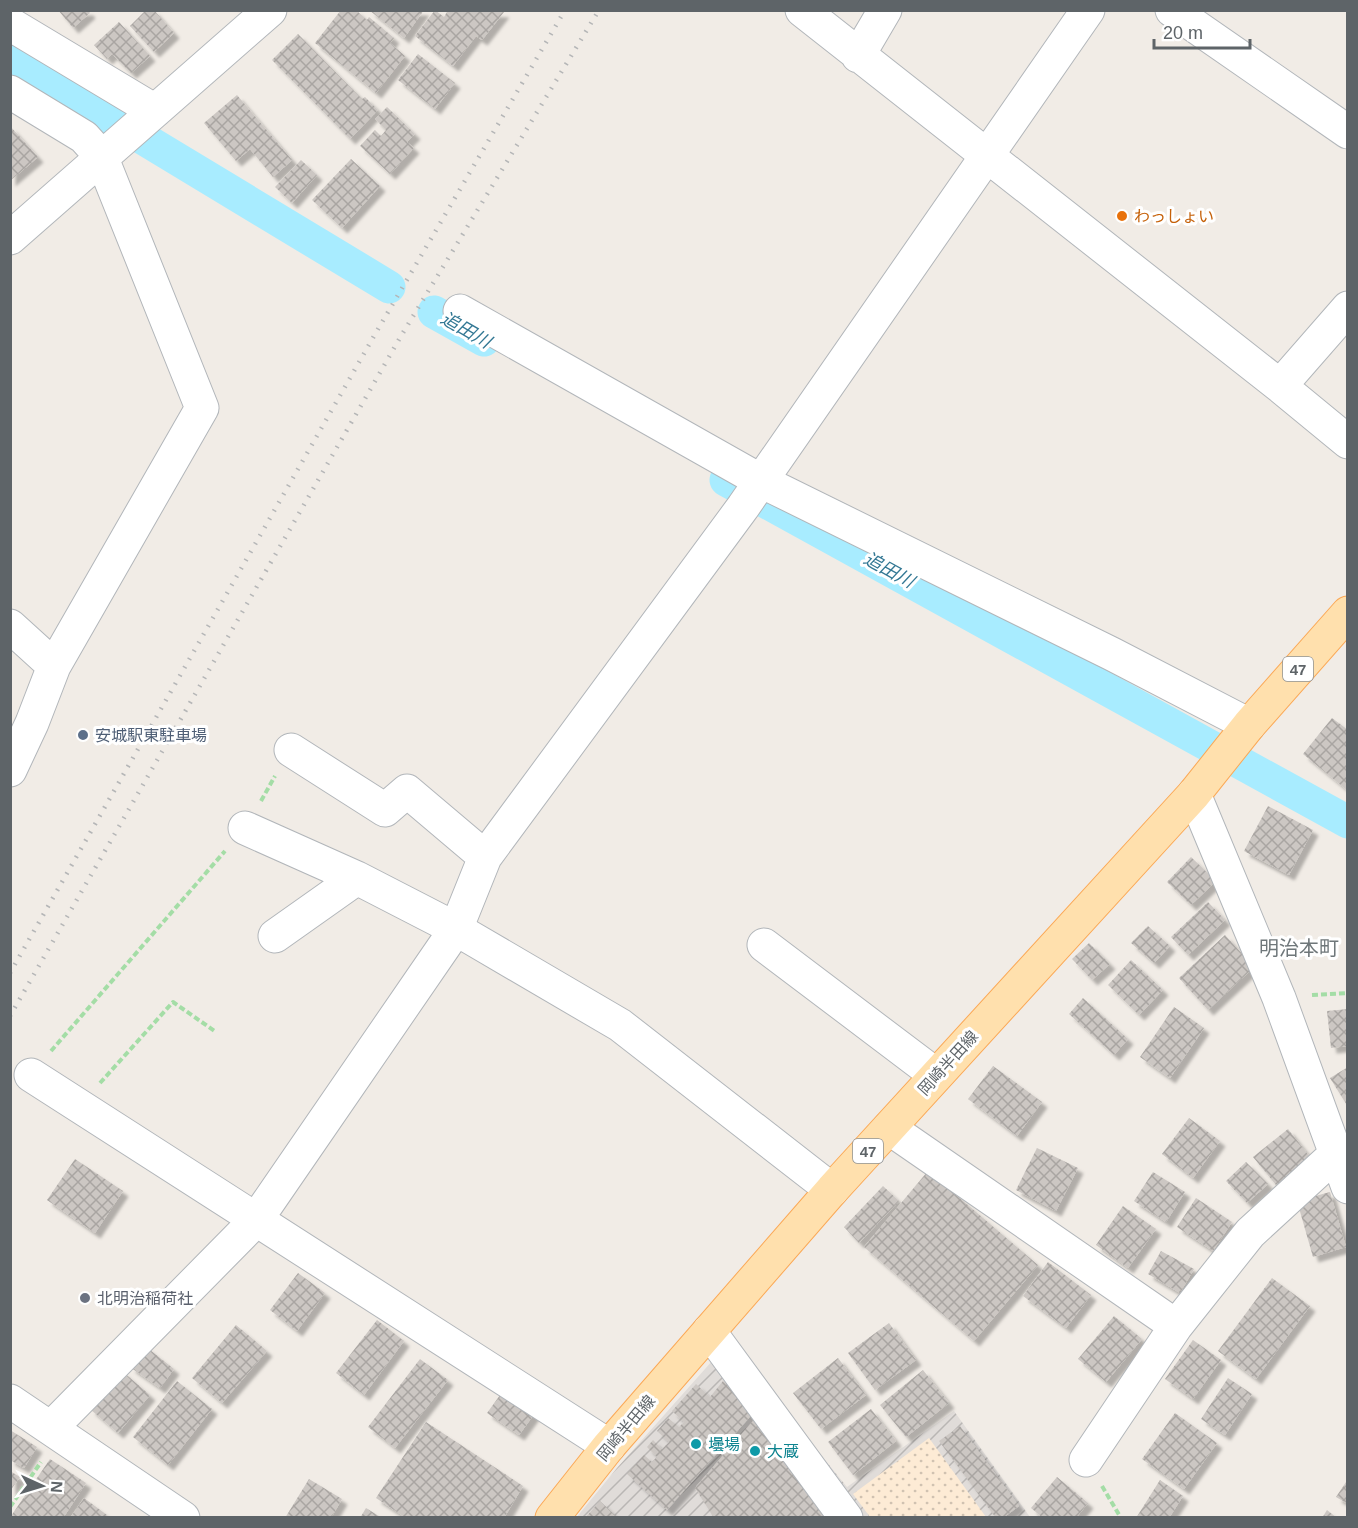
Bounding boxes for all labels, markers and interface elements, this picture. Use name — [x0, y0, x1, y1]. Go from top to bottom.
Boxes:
scale bar — [1154, 12, 1250, 50]
text: 20 m — [1163, 23, 1203, 43]
place label: わっしょい — [1134, 208, 1214, 225]
marker: わっしょい — [1115, 209, 1129, 223]
water label: 追田川 — [438, 308, 496, 353]
water label: 追田川 — [861, 548, 919, 593]
road number: 47 — [1283, 657, 1313, 681]
place label: 安城駅東駐車場 — [95, 727, 207, 744]
marker: 安城駅東駐車場 — [76, 728, 90, 742]
district label: 明治本町 — [1259, 937, 1339, 959]
street label: 岡崎半田線 — [915, 1028, 981, 1098]
road number: 47 — [853, 1139, 883, 1163]
place label: 北明治稲荷社 — [97, 1290, 193, 1307]
marker: 北明治稲荷社 — [78, 1291, 92, 1305]
street label: 岡崎半田線 — [594, 1392, 658, 1464]
place label: 壜場 — [708, 1436, 740, 1453]
marker: 壜場 — [689, 1437, 703, 1451]
place label: 大蔵 — [767, 1443, 799, 1460]
marker: 大蔵 — [748, 1444, 762, 1458]
north arrow — [12, 1456, 72, 1516]
text: N — [48, 1481, 65, 1493]

